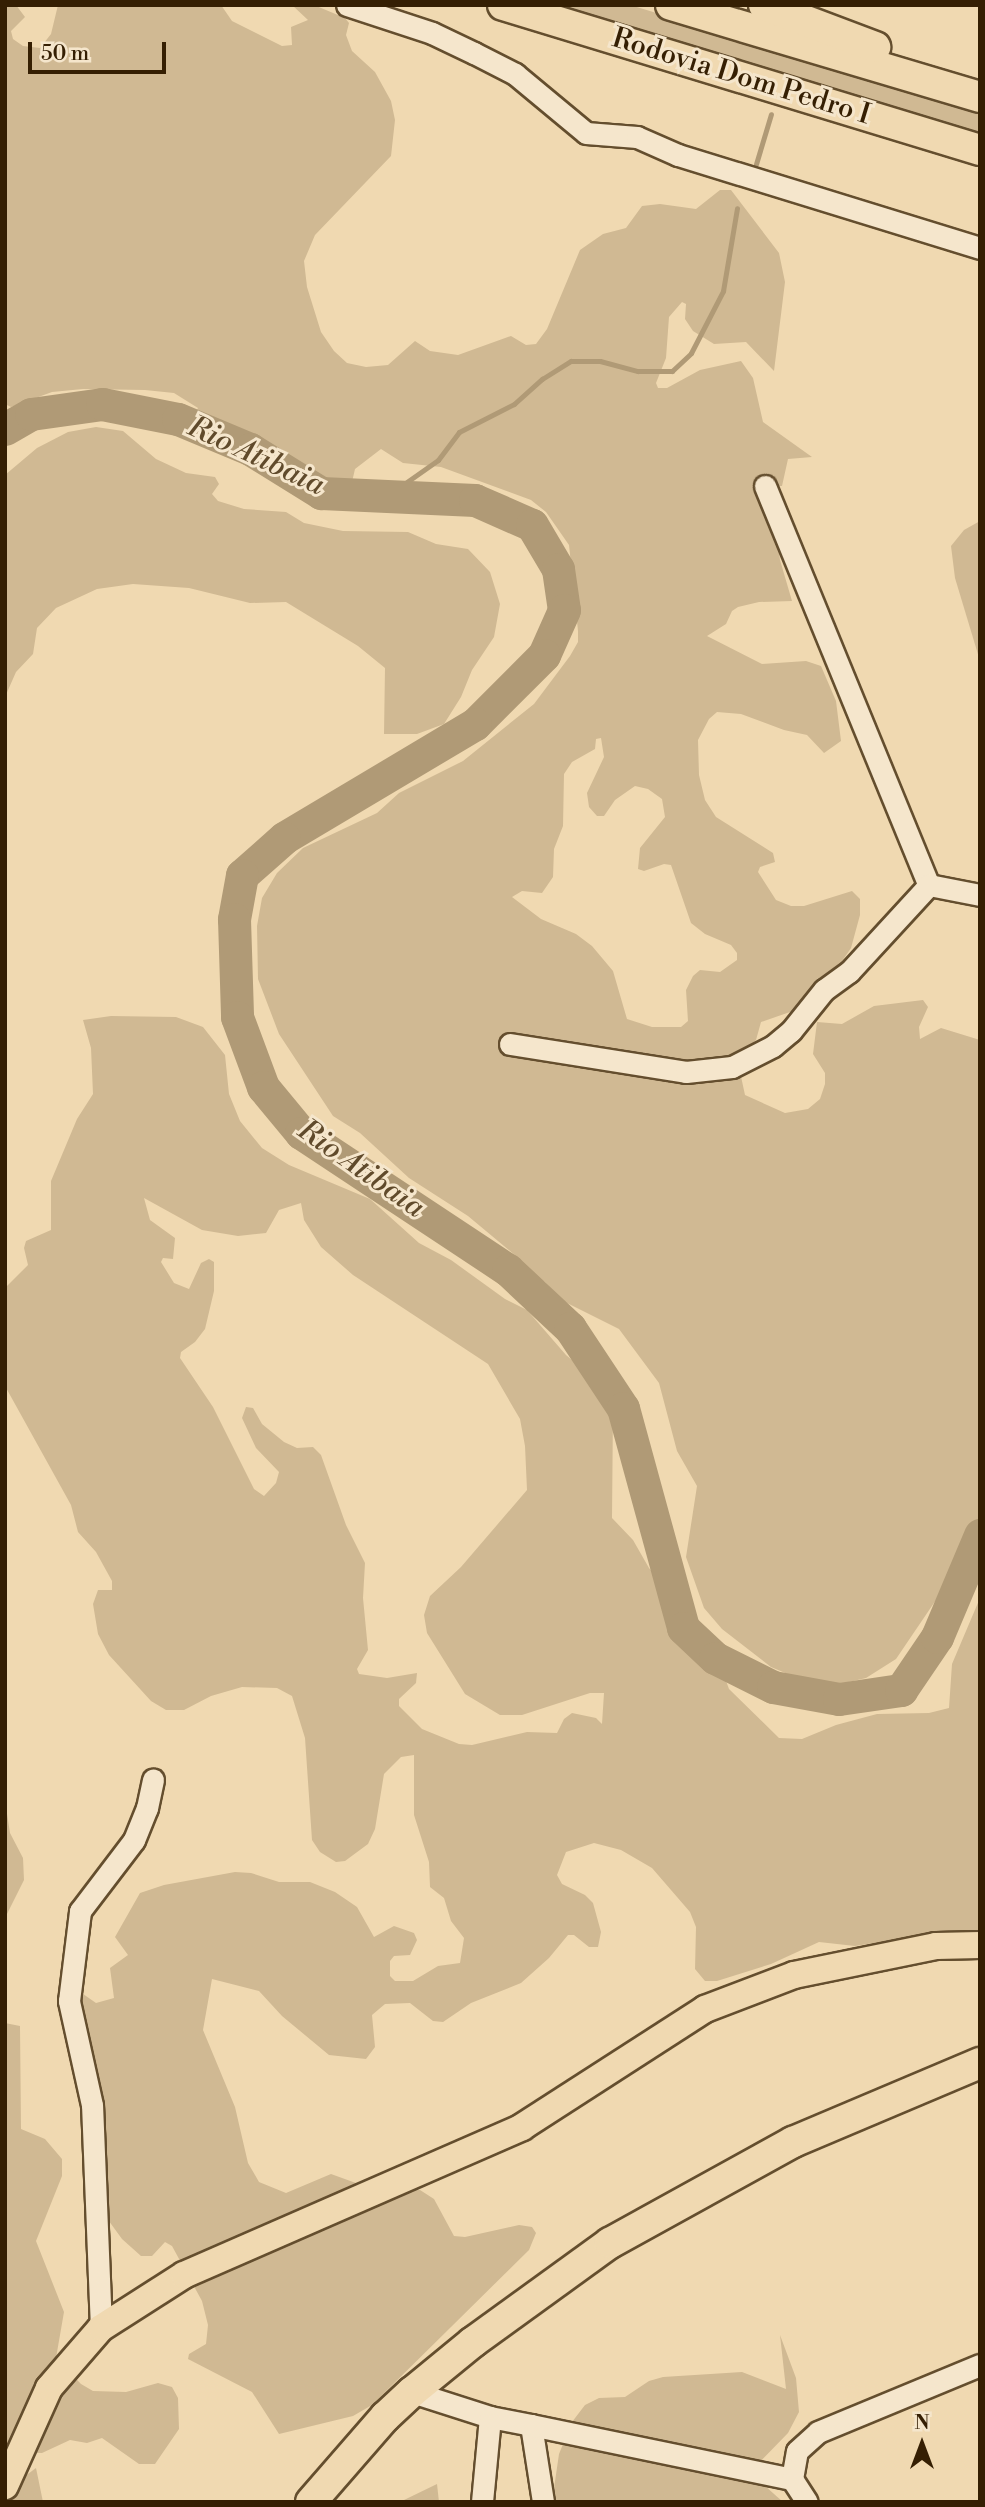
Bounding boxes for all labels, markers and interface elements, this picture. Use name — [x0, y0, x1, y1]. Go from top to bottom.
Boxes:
street label: Rodovia Dom Pedro I — [608, 22, 874, 132]
scale bar — [32, 28, 170, 72]
text: 50 m — [41, 41, 89, 67]
water label: Rio Atibaia — [182, 409, 330, 503]
water label: Rio Atibaia — [291, 1112, 431, 1226]
north arrow — [887, 2409, 957, 2479]
text: N — [914, 2411, 930, 2435]

